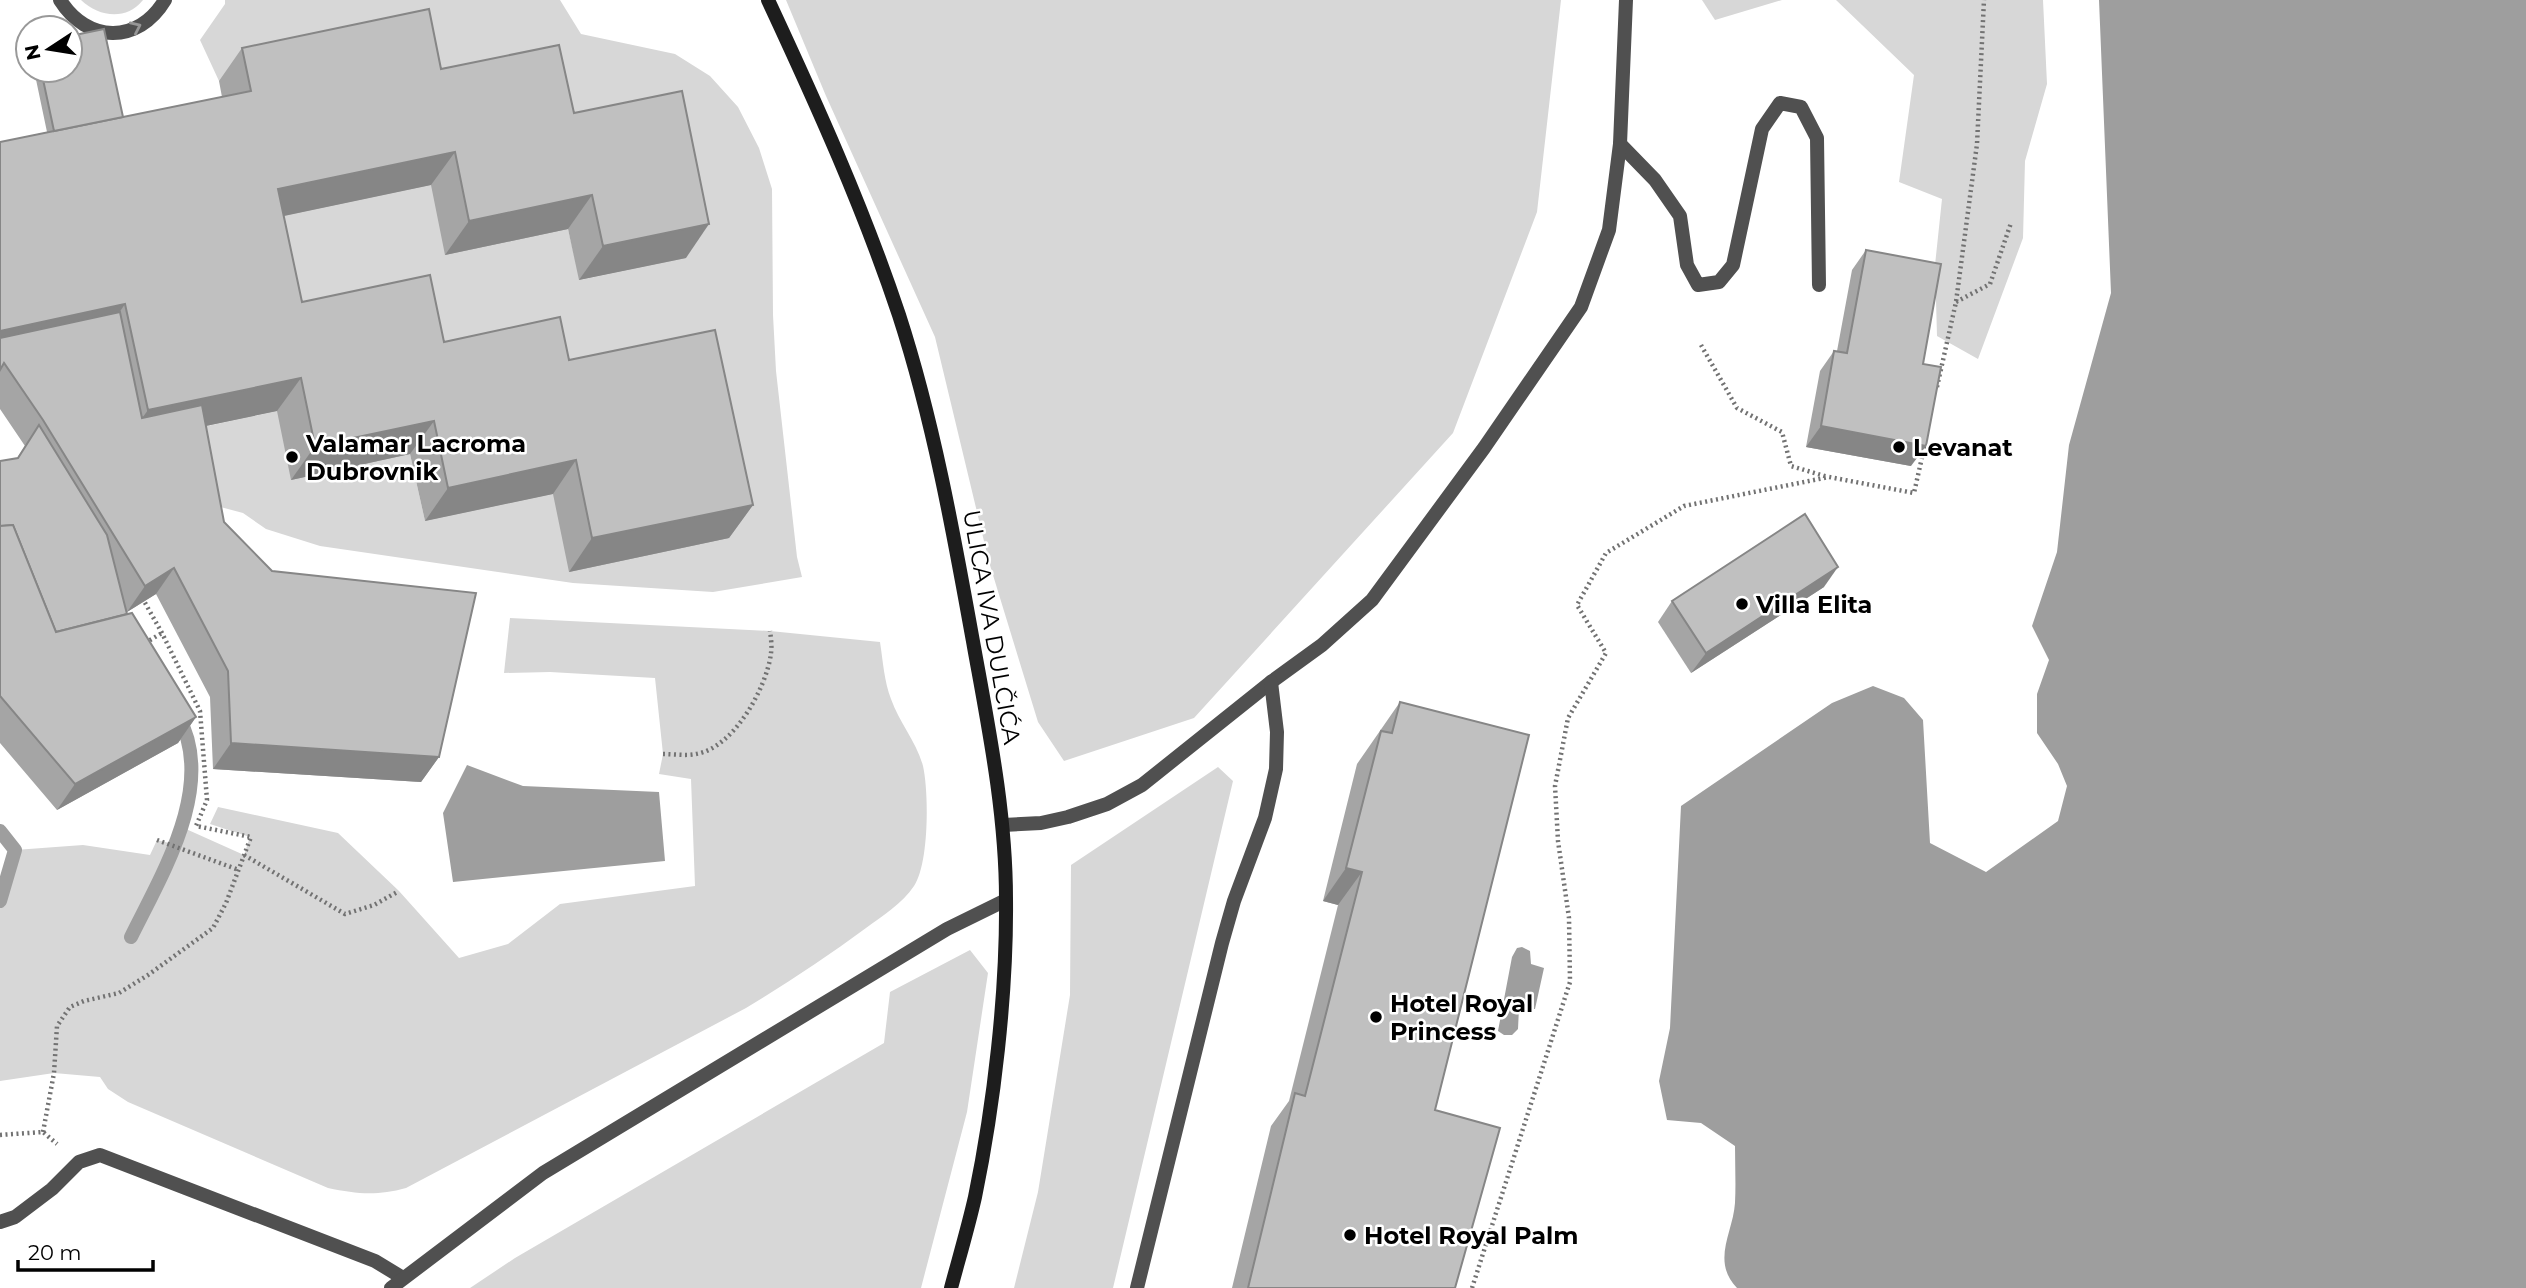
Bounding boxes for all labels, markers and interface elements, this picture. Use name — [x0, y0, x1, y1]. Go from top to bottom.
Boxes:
north arrow — [14, 14, 84, 84]
one-way arrow — [129, 21, 141, 35]
text: N — [20, 43, 46, 62]
place label: Valamar Lacroma Dubrovnik — [305, 429, 526, 486]
place label: Levanat — [1913, 433, 2013, 462]
marker: Levanat — [1891, 439, 1907, 455]
marker: Valamar Lacroma Dubrovnik — [284, 449, 300, 465]
street label: ULICA IVA DULČIĆA — [957, 507, 1027, 747]
place label: Villa Elita — [1755, 590, 1872, 619]
marker: Villa Elita — [1734, 596, 1750, 612]
place label: Hotel Royal Princess — [1390, 989, 1533, 1046]
marker: Hotel Royal Princess — [1368, 1009, 1384, 1025]
place label: Hotel Royal Palm — [1364, 1221, 1578, 1250]
marker: Hotel Royal Palm — [1342, 1227, 1358, 1243]
scale bar — [18, 1228, 152, 1272]
text: 20 m — [28, 1240, 82, 1265]

